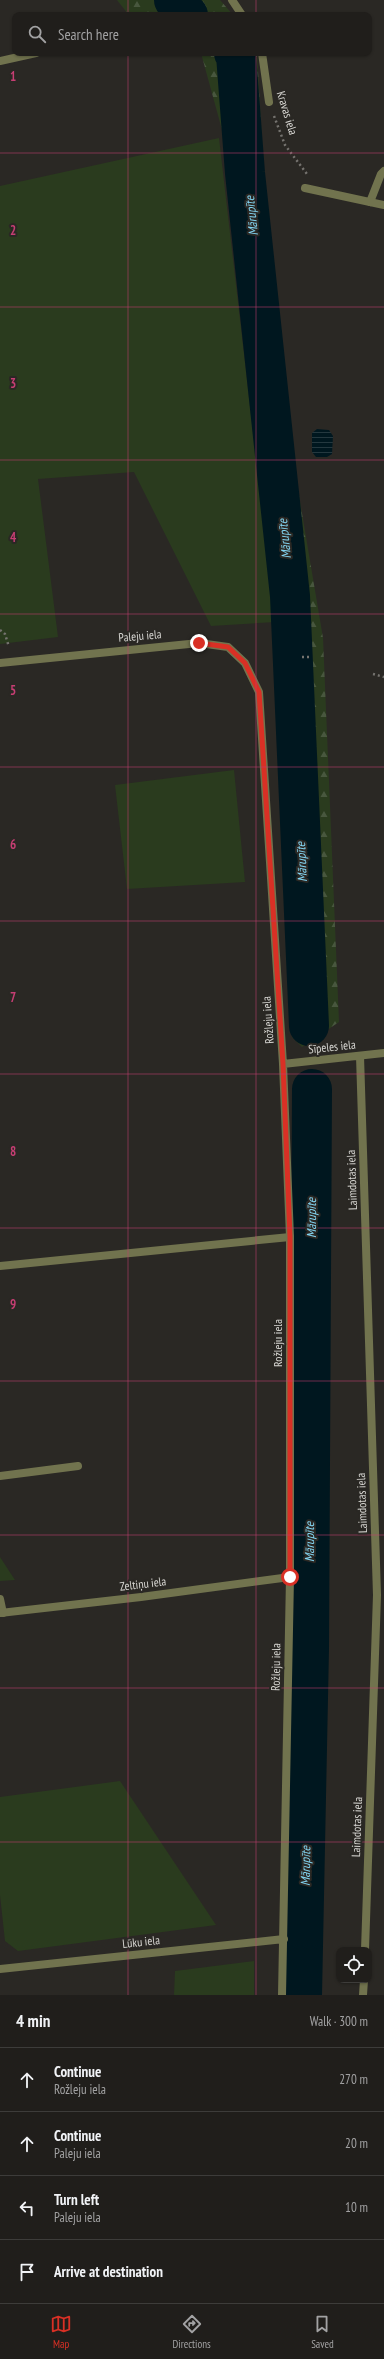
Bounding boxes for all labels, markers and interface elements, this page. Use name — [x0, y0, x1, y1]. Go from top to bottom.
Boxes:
search box — [12, 12, 372, 56]
icon: search — [26, 23, 48, 45]
text: Search here — [58, 25, 119, 44]
text: 1 — [10, 68, 16, 85]
street label: Kravas iela — [274, 89, 301, 137]
water label: Mārupīte — [241, 194, 262, 237]
text: 2 — [10, 222, 16, 239]
text: 3 — [10, 375, 16, 392]
water label: Mārupīte — [274, 517, 295, 560]
text: 4 — [10, 529, 17, 546]
street label: Paleju iela — [118, 626, 162, 645]
route end — [190, 634, 208, 652]
text: 5 — [10, 682, 16, 699]
text: 6 — [10, 836, 16, 853]
water label: Mārupīte — [292, 840, 311, 882]
text: 7 — [10, 989, 16, 1006]
street label: Rožleju iela — [258, 995, 277, 1044]
street label: Sīpeles iela — [308, 1037, 357, 1056]
text: 8 — [10, 1143, 16, 1160]
street label: Laimdotas iela — [343, 1149, 360, 1210]
water label: Mārupīte — [303, 1196, 320, 1238]
text: 9 — [10, 1296, 16, 1313]
street label: Rožleju iela — [270, 1319, 285, 1367]
street label: Laimdotas iela — [353, 1472, 370, 1533]
water label: Mārupīte — [301, 1520, 318, 1562]
route start — [281, 1568, 299, 1586]
street label: Zeltiņu iela — [119, 1573, 167, 1594]
street label: Rožleju iela — [268, 1643, 283, 1691]
street label: Laimdotas iela — [348, 1796, 365, 1857]
water label: Mārupīte — [297, 1844, 314, 1886]
street label: Lūku iela — [121, 1932, 161, 1951]
map controls — [336, 1947, 372, 1983]
button: locate — [336, 1947, 372, 1983]
text: 4 min — [16, 2010, 50, 2032]
text: Walk · 300 m — [310, 2013, 368, 2030]
text: Continue — [54, 2062, 101, 2081]
icon: ahead — [16, 2069, 38, 2091]
text: 270 m — [339, 2071, 368, 2088]
text: Rožleju iela — [54, 2081, 106, 2098]
text: Continue — [54, 2126, 101, 2145]
icon: ahead — [16, 2133, 38, 2155]
text: 20 m — [345, 2135, 368, 2152]
text: Paleju iela — [54, 2145, 101, 2162]
text: Turn left — [54, 2190, 99, 2209]
icon: left — [16, 2197, 38, 2219]
text: 10 m — [345, 2199, 368, 2216]
text: Paleju iela — [54, 2209, 101, 2226]
icon: arrive — [16, 2261, 38, 2283]
text: Arrive at destination — [54, 2262, 163, 2281]
tab: Map — [50, 2313, 72, 2351]
tab: Directions — [173, 2313, 211, 2351]
tab: Saved — [311, 2313, 334, 2351]

